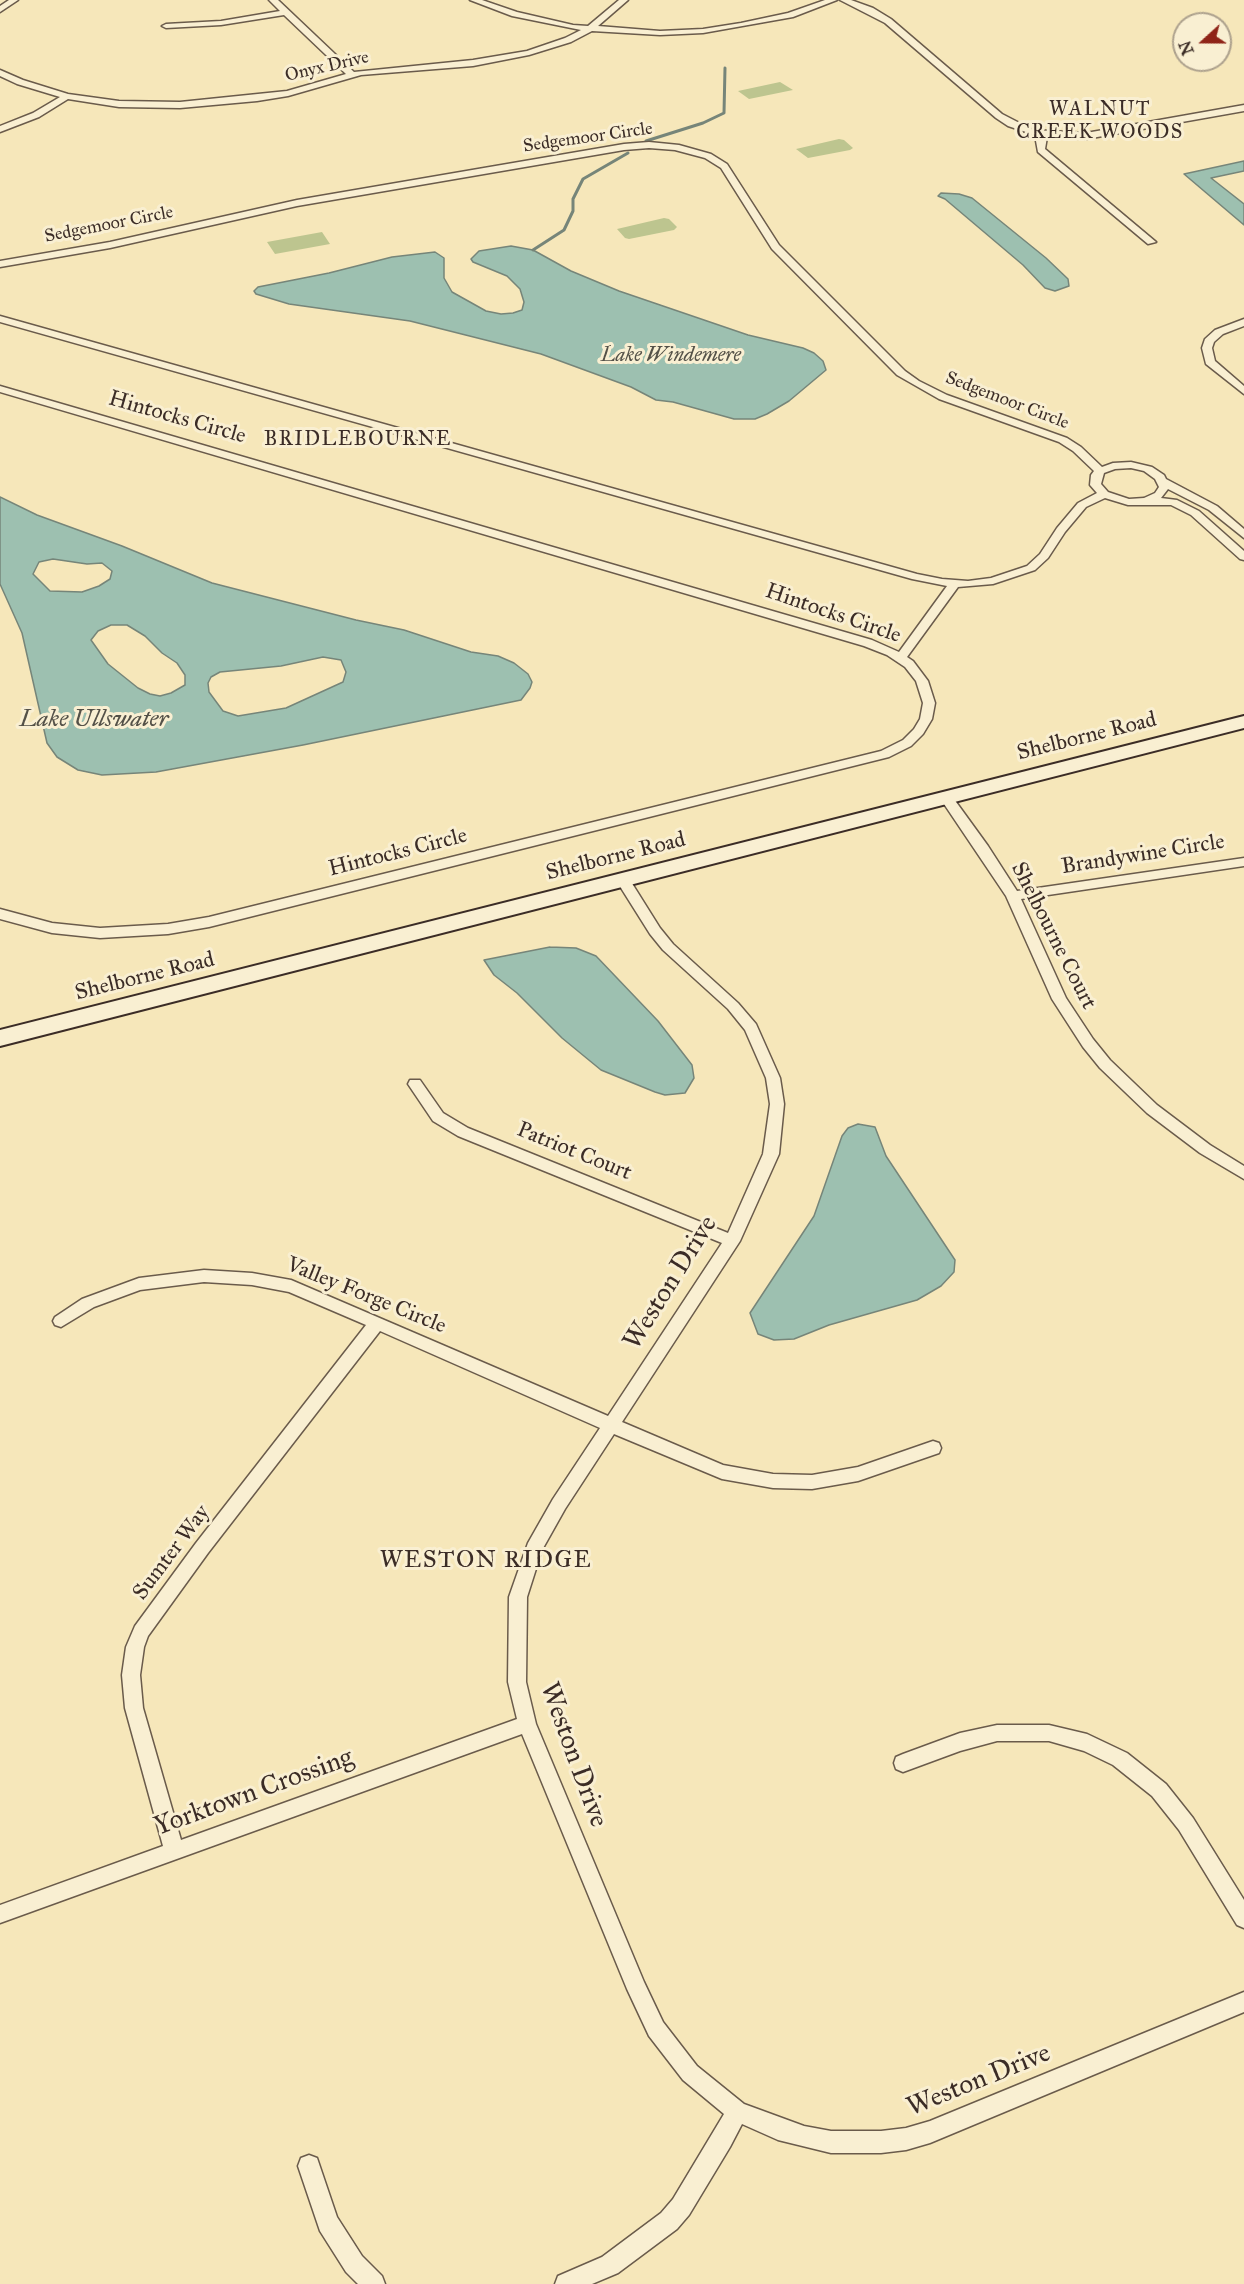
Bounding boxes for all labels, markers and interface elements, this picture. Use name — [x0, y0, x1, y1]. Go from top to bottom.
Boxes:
north arrow — [1172, 12, 1232, 72]
text: N — [1175, 38, 1198, 58]
street label: Onyx Drive — [283, 47, 371, 87]
district label: WALNUT CREEK WOODS — [1016, 98, 1184, 145]
street label: Sedgemoor Circle — [522, 118, 654, 158]
street label: Sedgemoor Circle — [43, 202, 175, 248]
water label: Lake Windemere — [601, 344, 741, 368]
street label: Sedgemoor Circle — [942, 368, 1072, 434]
street label: Hintocks Circle — [105, 386, 249, 450]
district label: BRIDLEBOURNE — [264, 428, 452, 452]
street label: Hintocks Circle — [762, 578, 904, 650]
water label: Lake Ullswater — [19, 706, 169, 734]
street label: Shelborne Road — [1015, 707, 1159, 767]
street label: Hintocks Circle — [326, 823, 470, 883]
street label: Shelborne Road — [544, 827, 688, 887]
street label: Brandywine Circle — [1060, 829, 1226, 881]
street label: Shelbourne Court — [1005, 858, 1101, 1014]
street label: Shelborne Road — [73, 947, 217, 1007]
street label: Patriot Court — [513, 1117, 635, 1187]
street label: Weston Drive — [617, 1210, 725, 1356]
street label: Valley Forge Circle — [282, 1252, 450, 1340]
street label: Sumter Way — [128, 1500, 216, 1606]
district label: WESTON RIDGE — [380, 1547, 592, 1575]
street label: Weston Drive — [532, 1678, 614, 1832]
street label: Yorktown Crossing — [150, 1742, 358, 1844]
street label: Weston Drive — [903, 2038, 1055, 2124]

